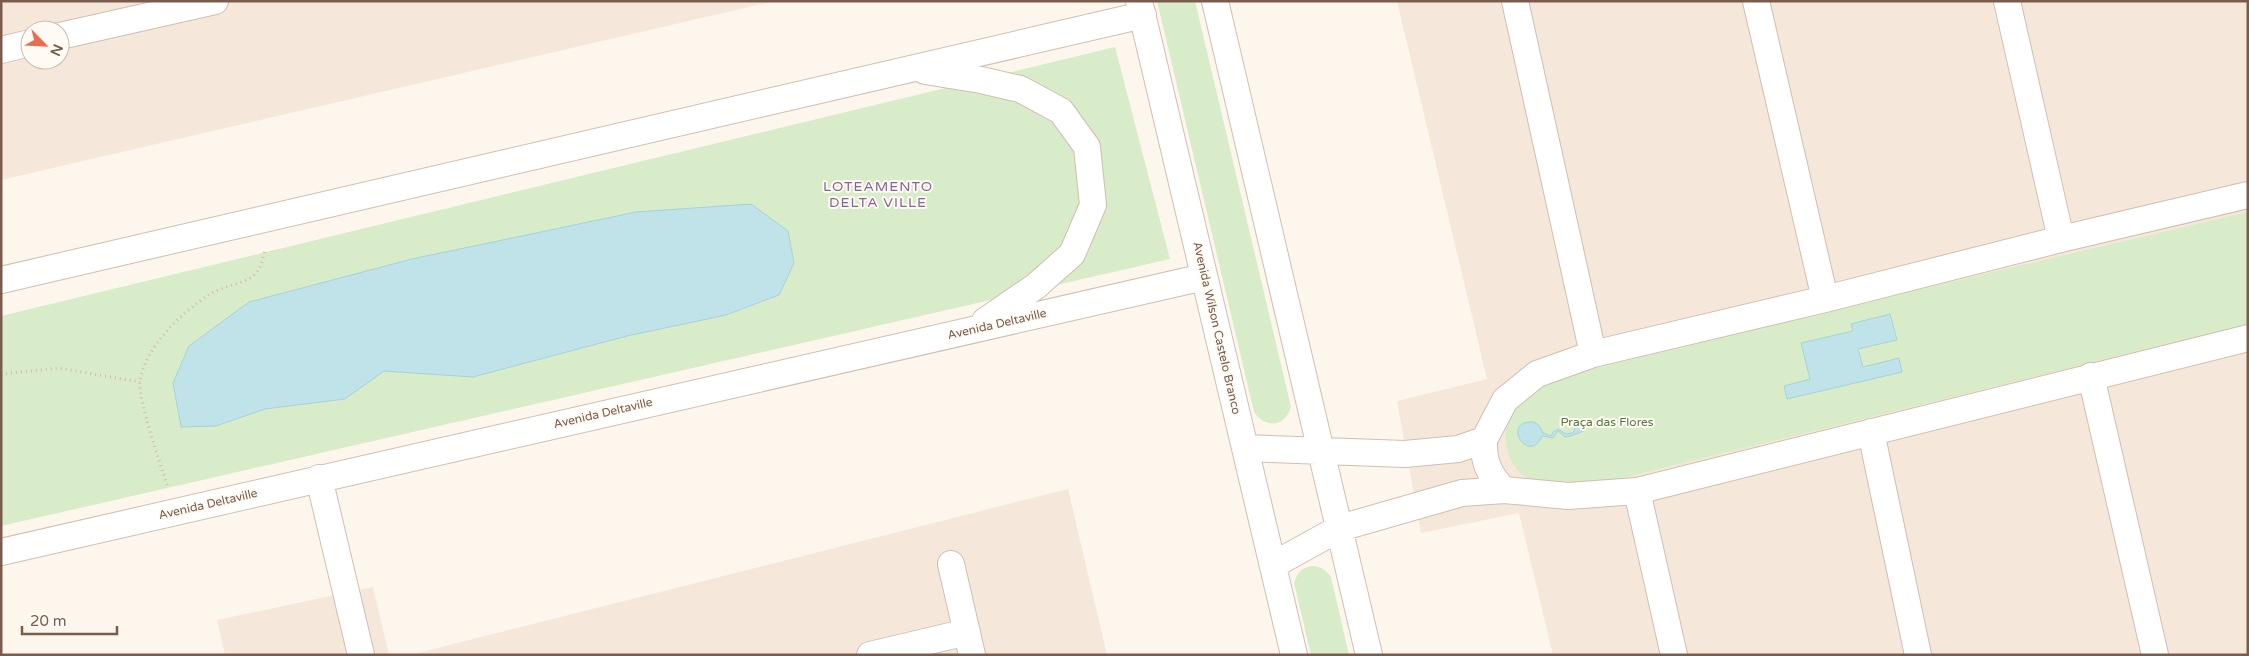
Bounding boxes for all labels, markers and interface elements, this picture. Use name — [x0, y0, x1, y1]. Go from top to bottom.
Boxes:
north arrow — [20, 20, 70, 70]
text: N — [46, 41, 66, 59]
district label: LOTEAMENTO DELTA VILLE — [823, 178, 933, 211]
street label: Avenida Wilson Castelo Branco — [1190, 240, 1244, 416]
street label: Avenida Deltaville — [946, 306, 1048, 342]
street label: Avenida Deltaville — [552, 395, 654, 431]
park label: Praça das Flores — [1560, 415, 1654, 429]
street label: Avenida Deltaville — [157, 486, 259, 522]
scale bar — [22, 604, 118, 636]
text: 20 m — [30, 612, 67, 630]

